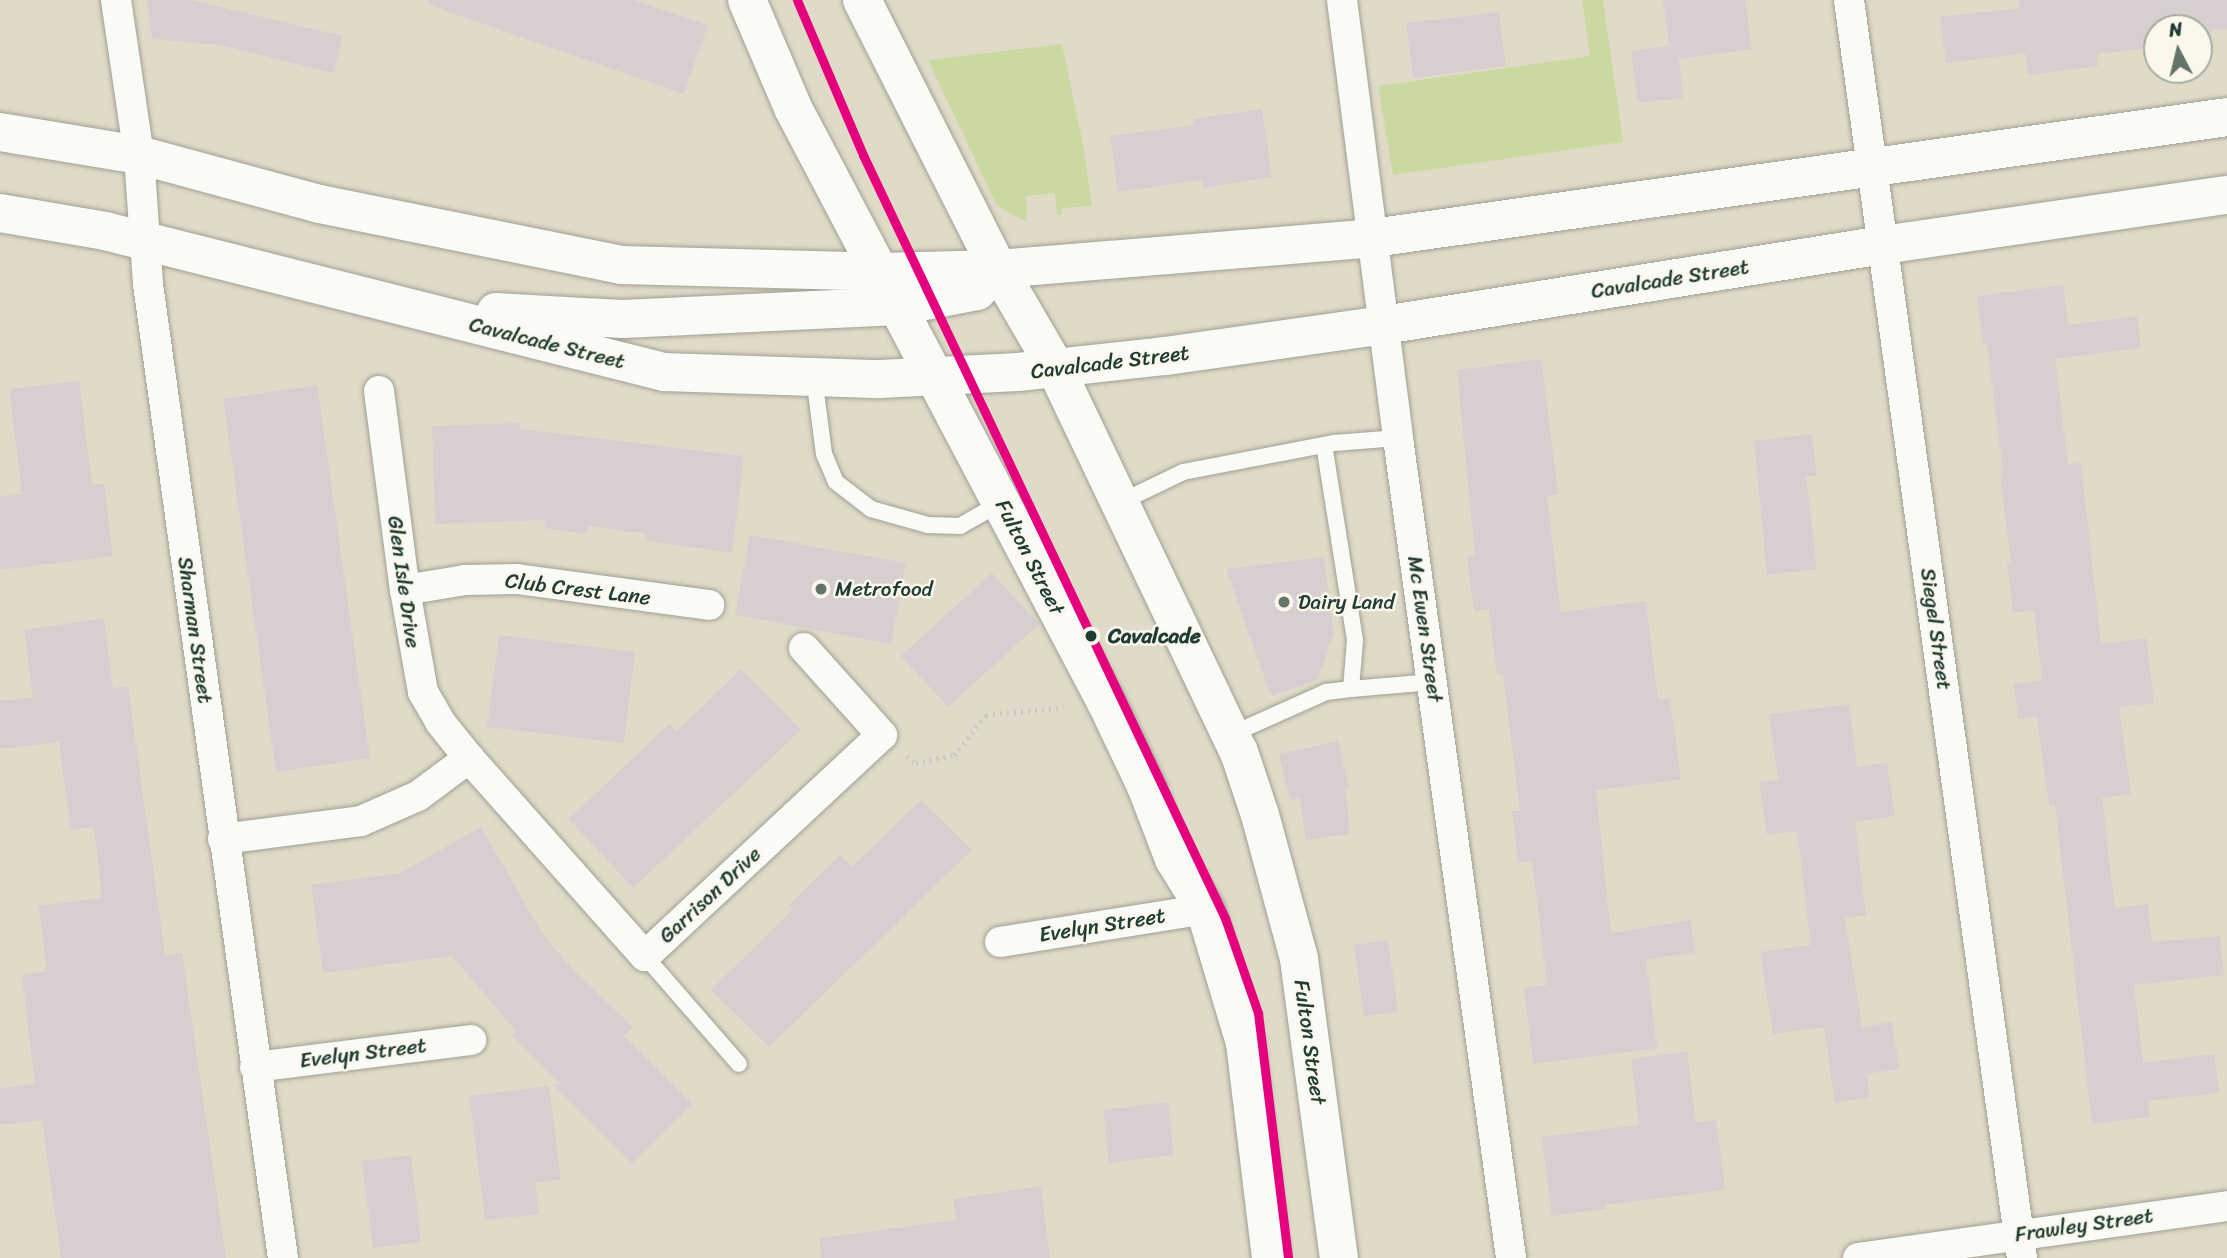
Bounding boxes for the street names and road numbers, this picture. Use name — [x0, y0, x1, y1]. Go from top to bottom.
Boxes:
street label: Cavalcade Street — [1589, 254, 1751, 304]
street label: Cavalcade Street — [467, 312, 627, 374]
street label: Cavalcade Street — [1029, 340, 1191, 384]
street label: Fulton Street — [990, 495, 1070, 619]
street label: Glen Isle Drive — [382, 514, 426, 650]
street label: Mc Ewen Street — [1402, 554, 1448, 704]
street label: Sharman Street — [172, 555, 218, 705]
street label: Siegel Street — [1915, 566, 1957, 692]
street label: Club Crest Lane — [504, 568, 652, 610]
street label: Garrison Drive — [654, 841, 766, 949]
street label: Evelyn Street — [1037, 903, 1167, 947]
street label: Fulton Street — [1289, 978, 1331, 1106]
street label: Evelyn Street — [299, 1033, 427, 1073]
street label: Frawley Street — [2013, 1203, 2155, 1247]

